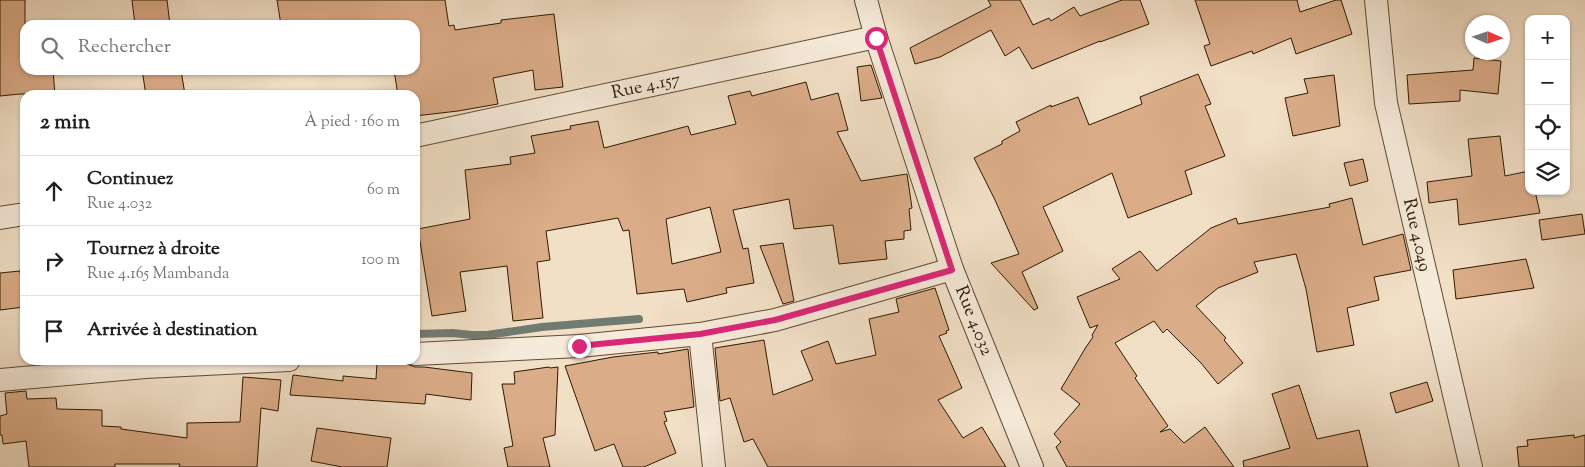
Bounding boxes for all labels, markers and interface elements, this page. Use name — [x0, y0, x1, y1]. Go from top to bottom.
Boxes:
north arrow — [1465, 15, 1510, 60]
map controls — [1525, 15, 1570, 195]
button: + — [1525, 15, 1570, 60]
search box — [20, 20, 420, 75]
route start — [865, 27, 888, 50]
icon: search — [38, 34, 66, 62]
text: Rechercher — [78, 34, 171, 61]
button: − — [1525, 60, 1570, 105]
street label: Rue 4.157 — [609, 67, 683, 107]
button: locate — [1525, 105, 1570, 150]
text: 2 min — [40, 108, 90, 138]
text: À pied · 160 m — [304, 111, 400, 134]
button: layers — [1525, 150, 1570, 195]
text: Continuez — [87, 166, 173, 193]
icon: ahead — [40, 177, 68, 205]
text: 60 m — [367, 179, 400, 202]
text: Rue 4.032 — [87, 193, 152, 216]
street label: Rue 4.049 — [1395, 196, 1437, 274]
text: Tournez à droite — [87, 236, 220, 263]
icon: right — [40, 247, 68, 275]
text: 100 m — [361, 249, 400, 272]
text: Rue 4.165 Mambanda — [87, 263, 229, 286]
street label: Rue 4.032 — [947, 282, 999, 360]
icon: arrive — [40, 317, 68, 345]
text: Arrivée à destination — [87, 317, 258, 344]
route end — [568, 335, 591, 358]

